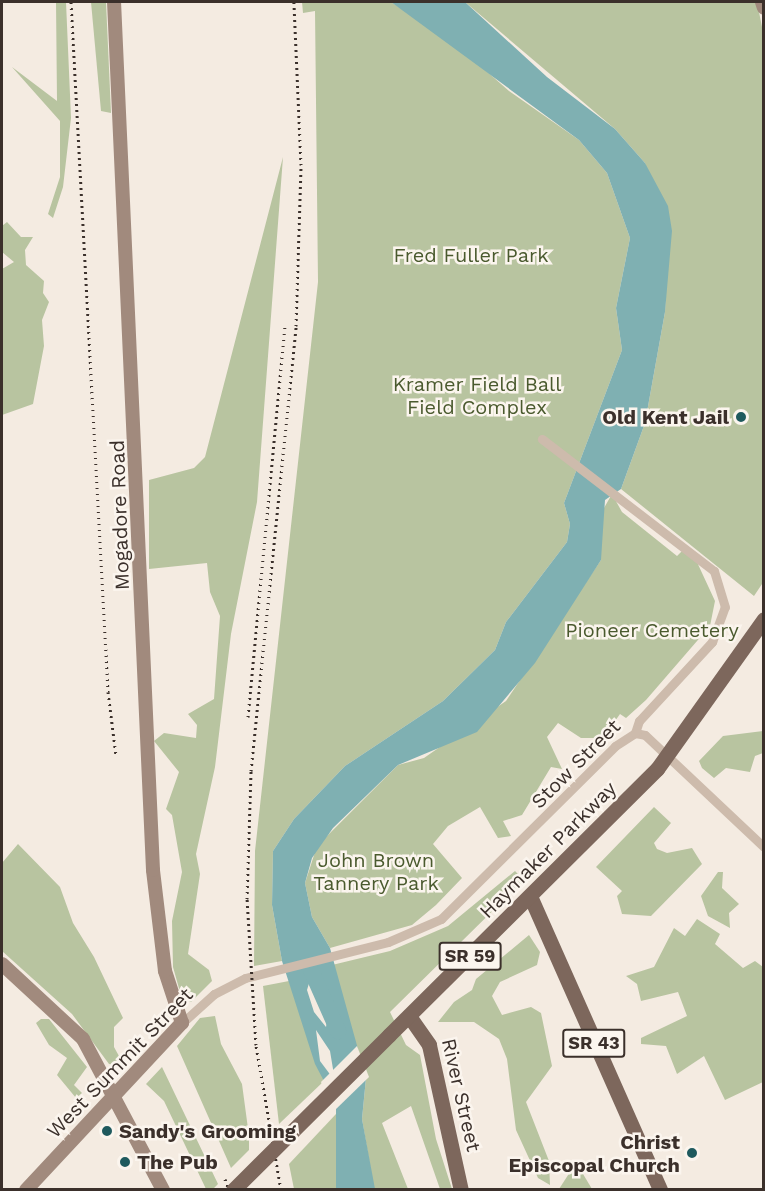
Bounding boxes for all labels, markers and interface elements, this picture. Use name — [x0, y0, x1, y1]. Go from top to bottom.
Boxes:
park label: Fred Fuller Park — [393, 243, 549, 267]
park label: Kramer Field Ball Field Complex — [392, 372, 562, 419]
place label: Old Kent Jail — [602, 405, 729, 429]
marker: Old Kent Jail — [734, 410, 748, 424]
street label: Mogadore Road — [105, 439, 135, 591]
park label: Pioneer Cemetery — [565, 618, 739, 642]
street label: Stow Street — [526, 714, 626, 814]
street label: Haymaker Parkway — [474, 776, 622, 924]
park label: John Brown Tannery Park — [313, 849, 439, 896]
road number: SR 59 — [438, 941, 502, 971]
street label: West Summit Street — [42, 983, 198, 1143]
road number: SR 43 — [561, 1028, 627, 1058]
street label: River Street — [436, 1036, 486, 1154]
place label: Sandy's Grooming — [119, 1119, 296, 1143]
marker: Sandy's Grooming — [100, 1124, 114, 1138]
place label: Christ Episcopal Church — [508, 1130, 680, 1177]
marker: Christ Episcopal Church — [685, 1146, 699, 1160]
place label: The Pub — [137, 1150, 218, 1174]
marker: The Pub — [118, 1155, 132, 1169]

